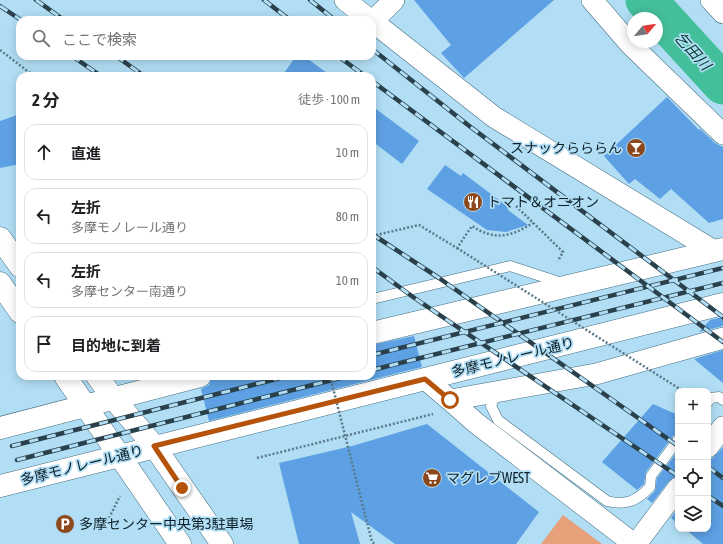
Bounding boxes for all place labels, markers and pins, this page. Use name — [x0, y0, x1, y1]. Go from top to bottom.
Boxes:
bar icon: スナックらららん — [625, 137, 647, 159]
place label: スナックらららん — [510, 140, 622, 156]
restaurant icon: トマト＆オニオン — [462, 191, 484, 213]
place label: トマト＆オニオン — [487, 194, 599, 210]
supermarket icon: マグレブWEST — [421, 467, 443, 489]
place label: マグレブWEST — [446, 470, 530, 486]
parking icon: 多摩センター中央第3駐車場 — [54, 513, 76, 535]
place label: 多摩センター中央第3駐車場 — [79, 516, 254, 532]

